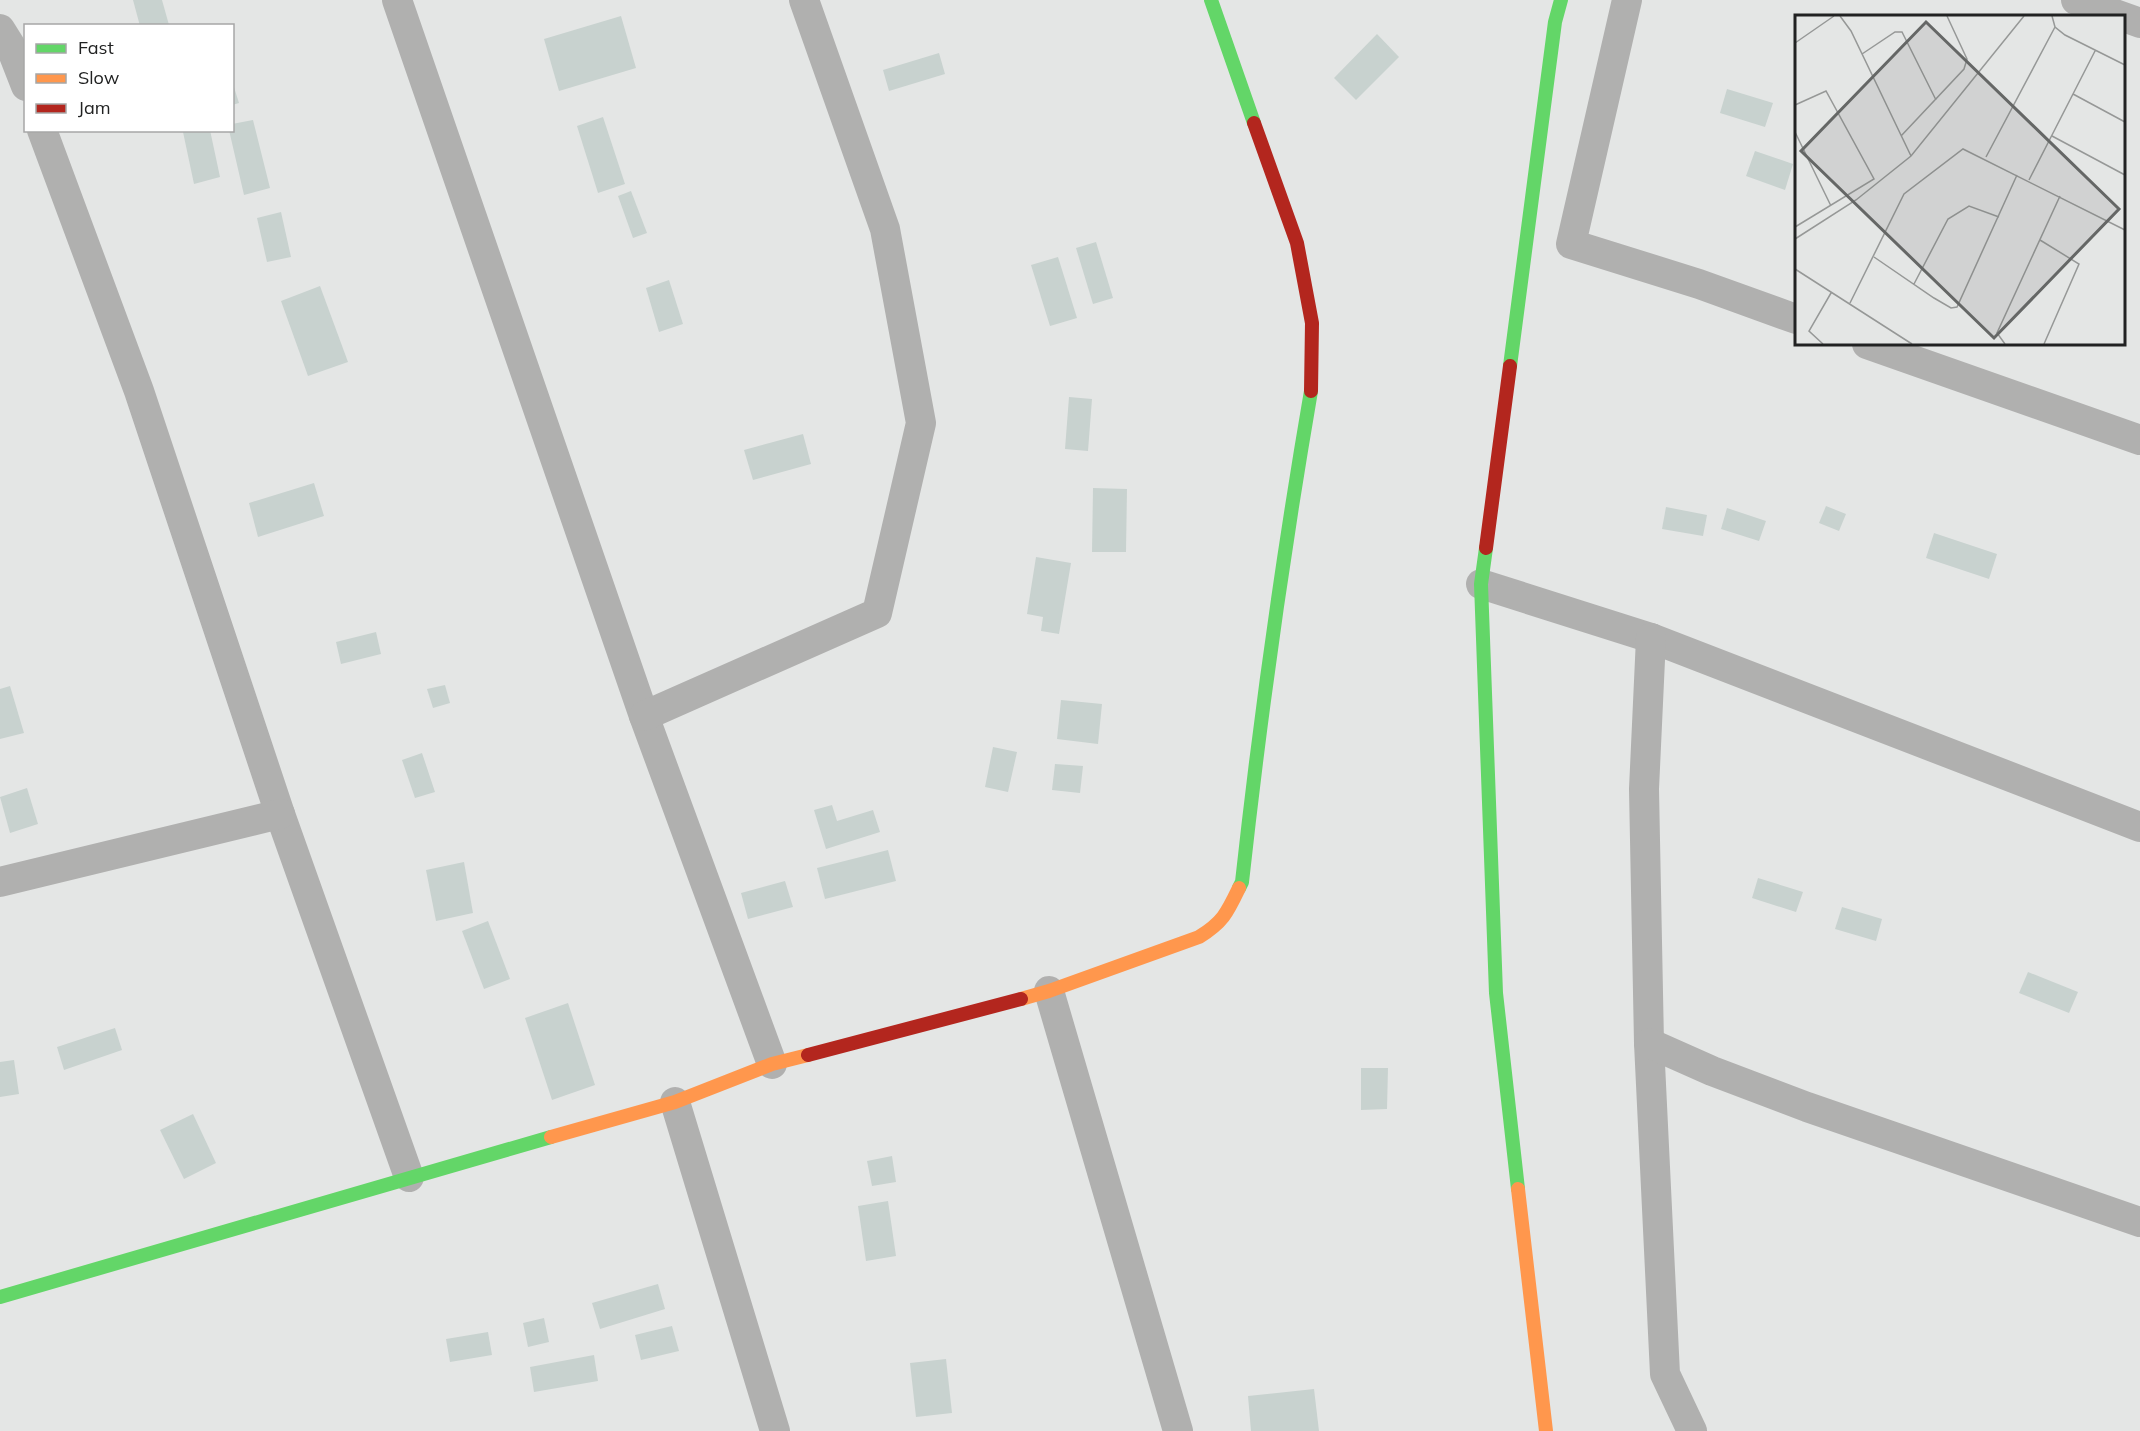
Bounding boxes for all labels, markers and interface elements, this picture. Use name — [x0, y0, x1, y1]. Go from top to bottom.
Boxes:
inset map — [1795, 15, 2125, 345]
legend — [24, 24, 234, 132]
text: Fast — [78, 36, 114, 59]
text: Slow — [78, 66, 120, 89]
text: Jam — [78, 96, 111, 119]

